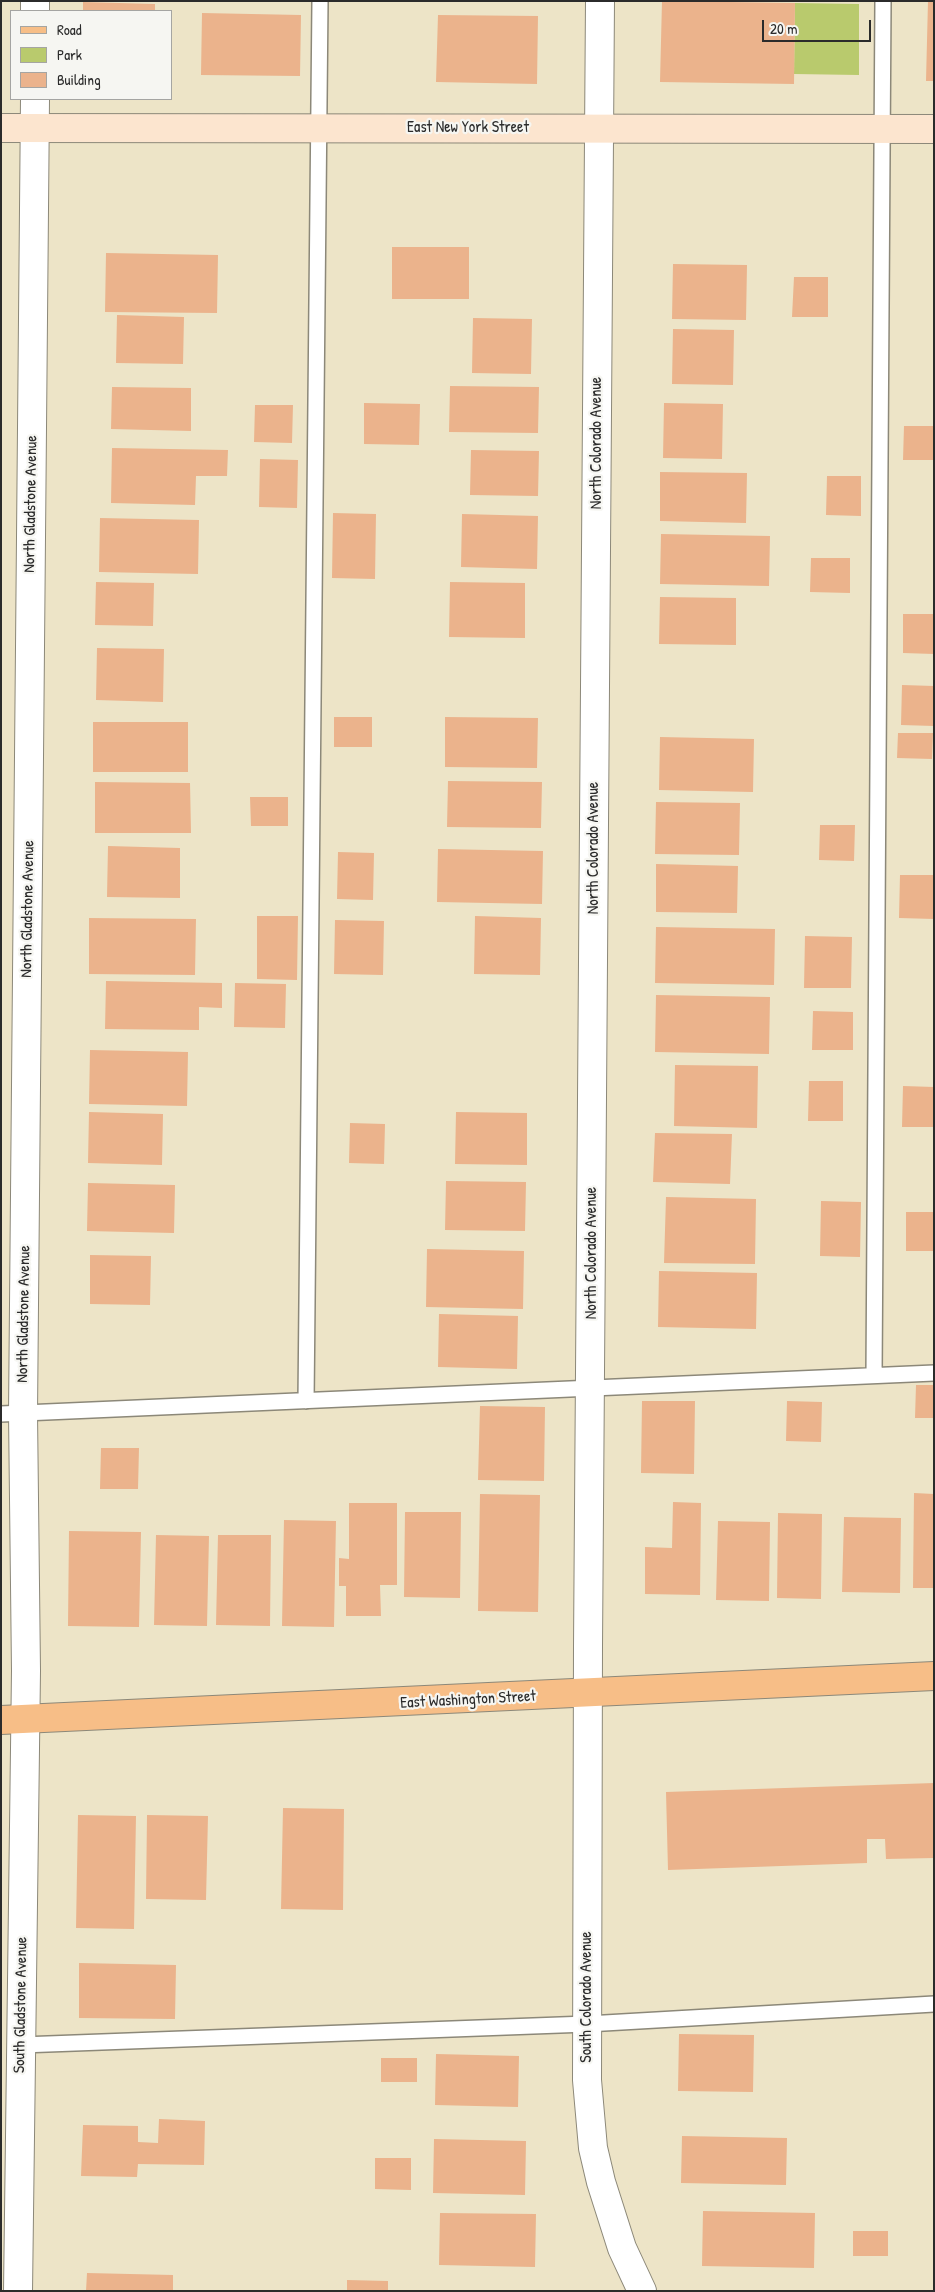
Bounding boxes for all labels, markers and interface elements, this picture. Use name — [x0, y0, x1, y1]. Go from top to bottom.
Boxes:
legend — [10, 10, 172, 100]
scale bar — [765, 10, 874, 42]
text: 20 m — [770, 18, 797, 39]
text: Road — [57, 19, 82, 40]
text: Park — [57, 44, 82, 65]
text: Building — [57, 69, 101, 90]
street label: East New York Street — [407, 118, 529, 138]
street label: North Colorado Avenue — [587, 377, 607, 509]
street label: North Gladstone Avenue — [20, 435, 42, 573]
street label: North Colorado Avenue — [584, 782, 604, 914]
street label: North Gladstone Avenue — [17, 840, 39, 978]
street label: North Colorado Avenue — [582, 1187, 602, 1319]
street label: North Gladstone Avenue — [13, 1245, 35, 1383]
street label: East Washington Street — [400, 1687, 536, 1713]
street label: South Colorado Avenue — [577, 1931, 597, 2063]
street label: South Gladstone Avenue — [10, 1937, 32, 2073]

